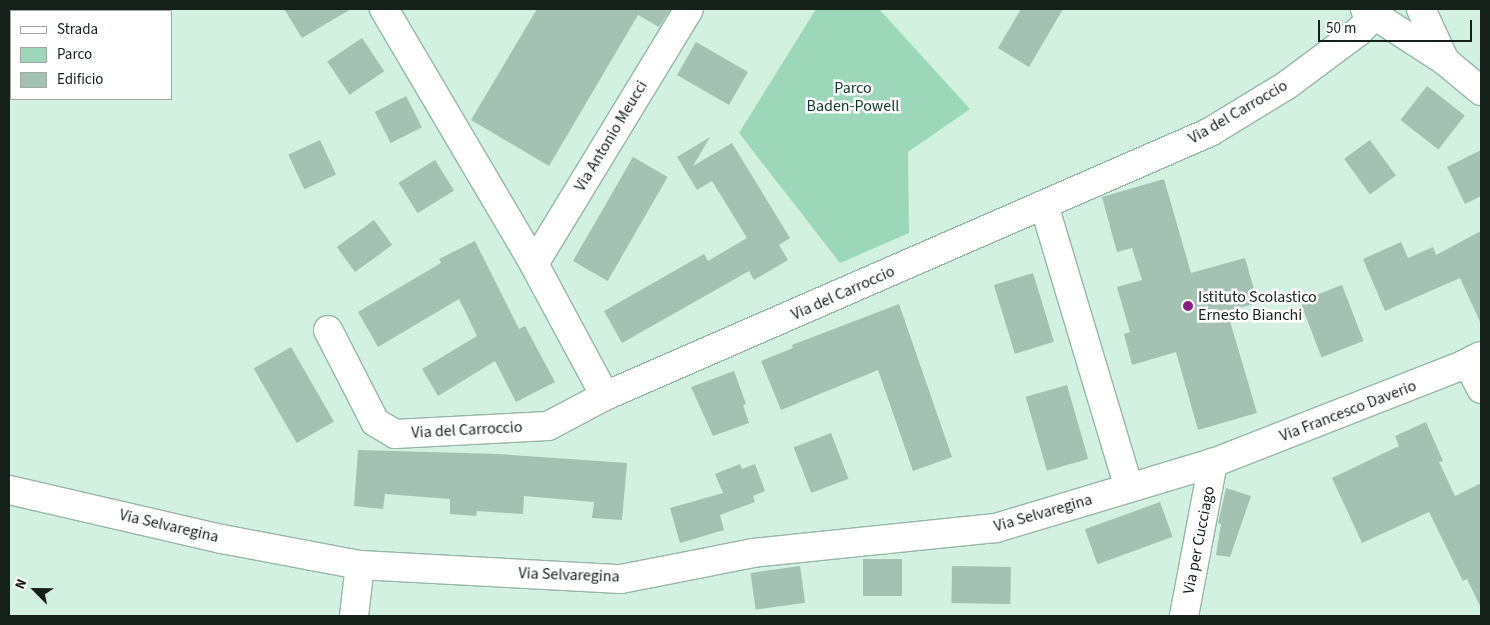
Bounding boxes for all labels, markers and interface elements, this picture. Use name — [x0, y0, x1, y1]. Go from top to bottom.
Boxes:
legend — [10, 10, 172, 100]
scale bar — [1320, 10, 1474, 42]
text: 50 m — [1326, 18, 1356, 39]
text: Strada — [57, 19, 98, 40]
text: Parco — [57, 44, 92, 65]
text: Edificio — [57, 69, 104, 90]
street label: Via del Carroccio — [1185, 76, 1291, 148]
street label: Via Antonio Meucci — [570, 77, 652, 195]
park label: Parco Baden-Powell — [807, 78, 899, 116]
street label: Via del Carroccio — [788, 262, 898, 324]
place label: Istituto Scolastico Ernesto Bianchi — [1198, 287, 1317, 325]
marker: Istituto Scolastico Ernesto Bianchi — [1182, 300, 1194, 312]
street label: Via Francesco Daverio — [1277, 376, 1419, 446]
street label: Via del Carroccio — [411, 418, 523, 442]
street label: Via per Cucciago — [1179, 484, 1219, 596]
street label: Via Selvaregina — [992, 490, 1094, 536]
street label: Via Selvaregina — [118, 505, 220, 547]
street label: Via Selvaregina — [518, 564, 620, 586]
north arrow — [10, 565, 60, 615]
text: N — [10, 576, 32, 592]

